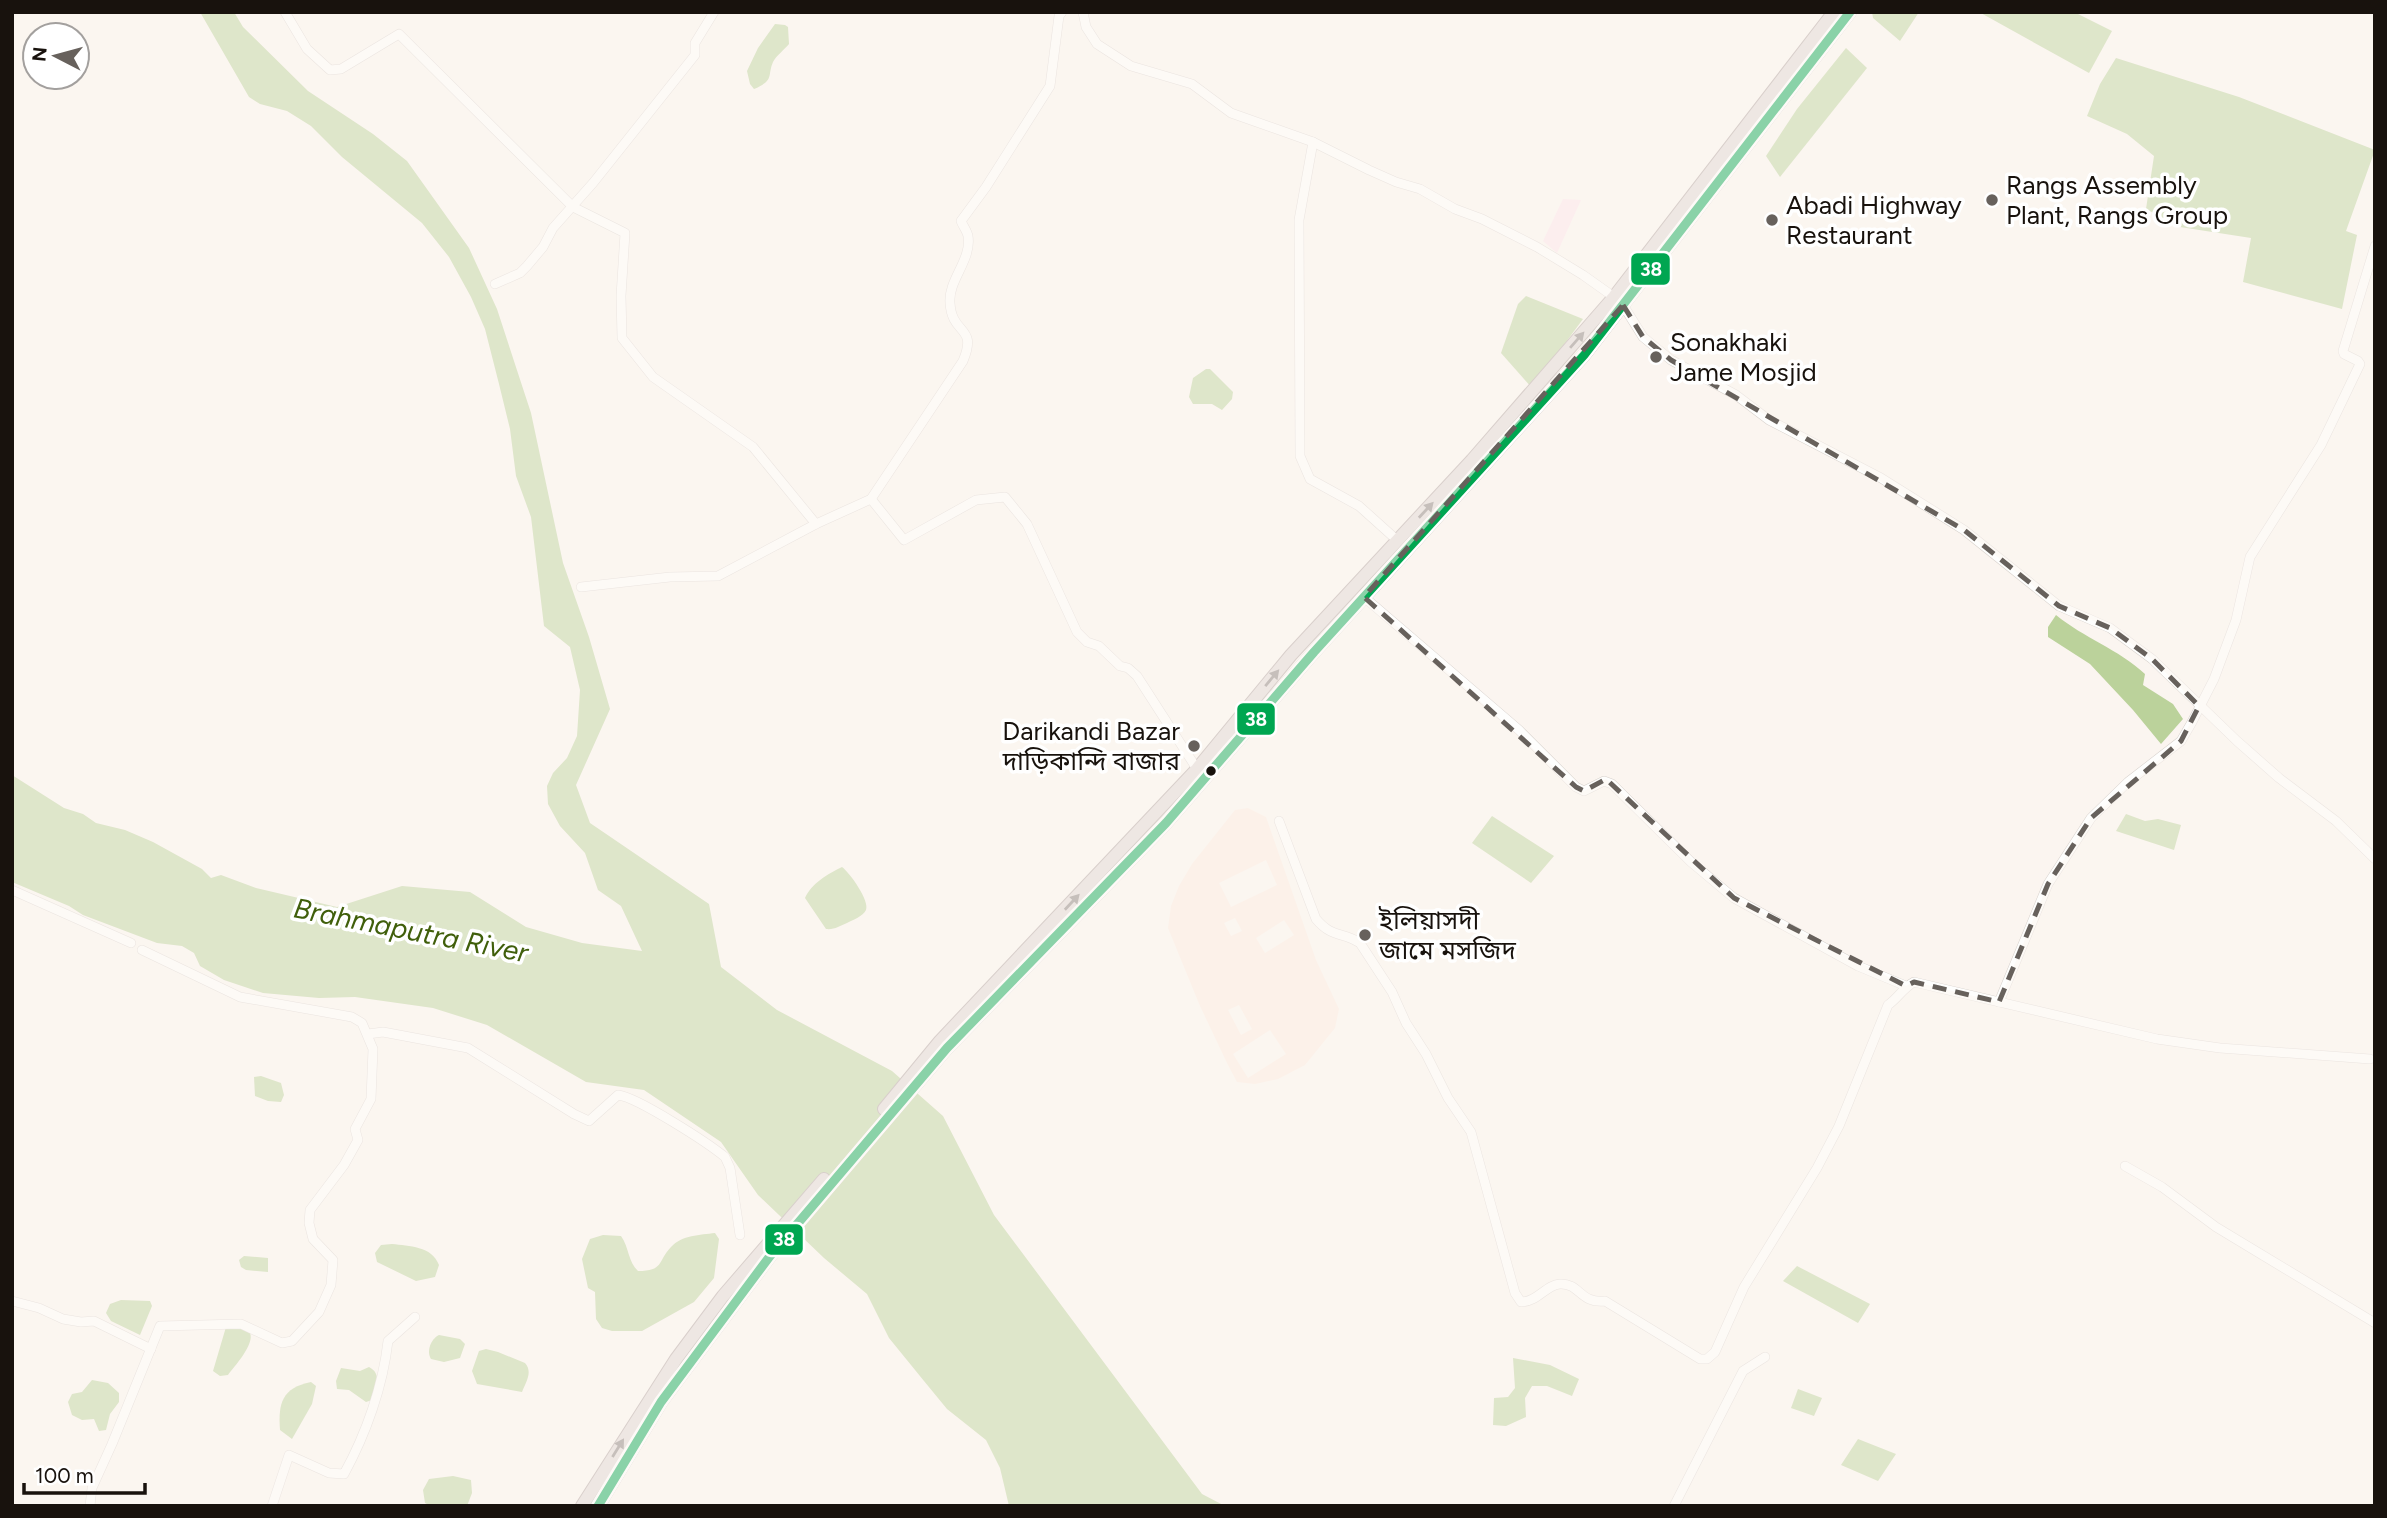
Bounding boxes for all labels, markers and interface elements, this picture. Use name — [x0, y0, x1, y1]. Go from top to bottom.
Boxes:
north arrow — [21, 21, 91, 91]
text: N — [27, 46, 52, 63]
place label: Rangs Assembly Plant, Rangs Group — [2006, 169, 2228, 231]
place label: Abadi Highway Restaurant — [1786, 189, 1962, 251]
marker: Rangs Assembly Plant, Rangs Group — [1984, 192, 2000, 208]
marker: Abadi Highway Restaurant — [1764, 212, 1780, 228]
line badge: 38 — [1630, 252, 1671, 286]
text: 38 — [1640, 258, 1662, 281]
place label: Sonakhaki Jame Mosjid — [1670, 326, 1817, 388]
one-way arrow — [1569, 331, 1585, 349]
marker: Sonakhaki Jame Mosjid — [1648, 349, 1664, 365]
one-way arrow — [1418, 501, 1434, 519]
one-way arrow — [1265, 669, 1280, 687]
line badge: 38 — [1236, 702, 1276, 736]
text: 38 — [1245, 708, 1267, 731]
place label: Darikandi Bazar দাড়িকান্দি বাজার — [1002, 715, 1180, 777]
marker: Darikandi Bazar দাড়িকান্দি বাজার — [1186, 738, 1202, 754]
unlabelled marker — [1204, 764, 1218, 778]
water label: Brahmaputra River — [291, 891, 533, 970]
one-way arrow — [1063, 894, 1079, 911]
place label: ইলিয়াসদী জামে মসজিদ — [1378, 904, 1516, 966]
marker: ইলিয়াসদী জামে মসজিদ — [1357, 927, 1373, 943]
line badge: 38 — [764, 1223, 804, 1256]
text: 38 — [773, 1228, 795, 1251]
one-way arrow — [611, 1438, 624, 1458]
scale bar — [24, 1452, 145, 1496]
text: 100 m — [35, 1463, 94, 1488]

